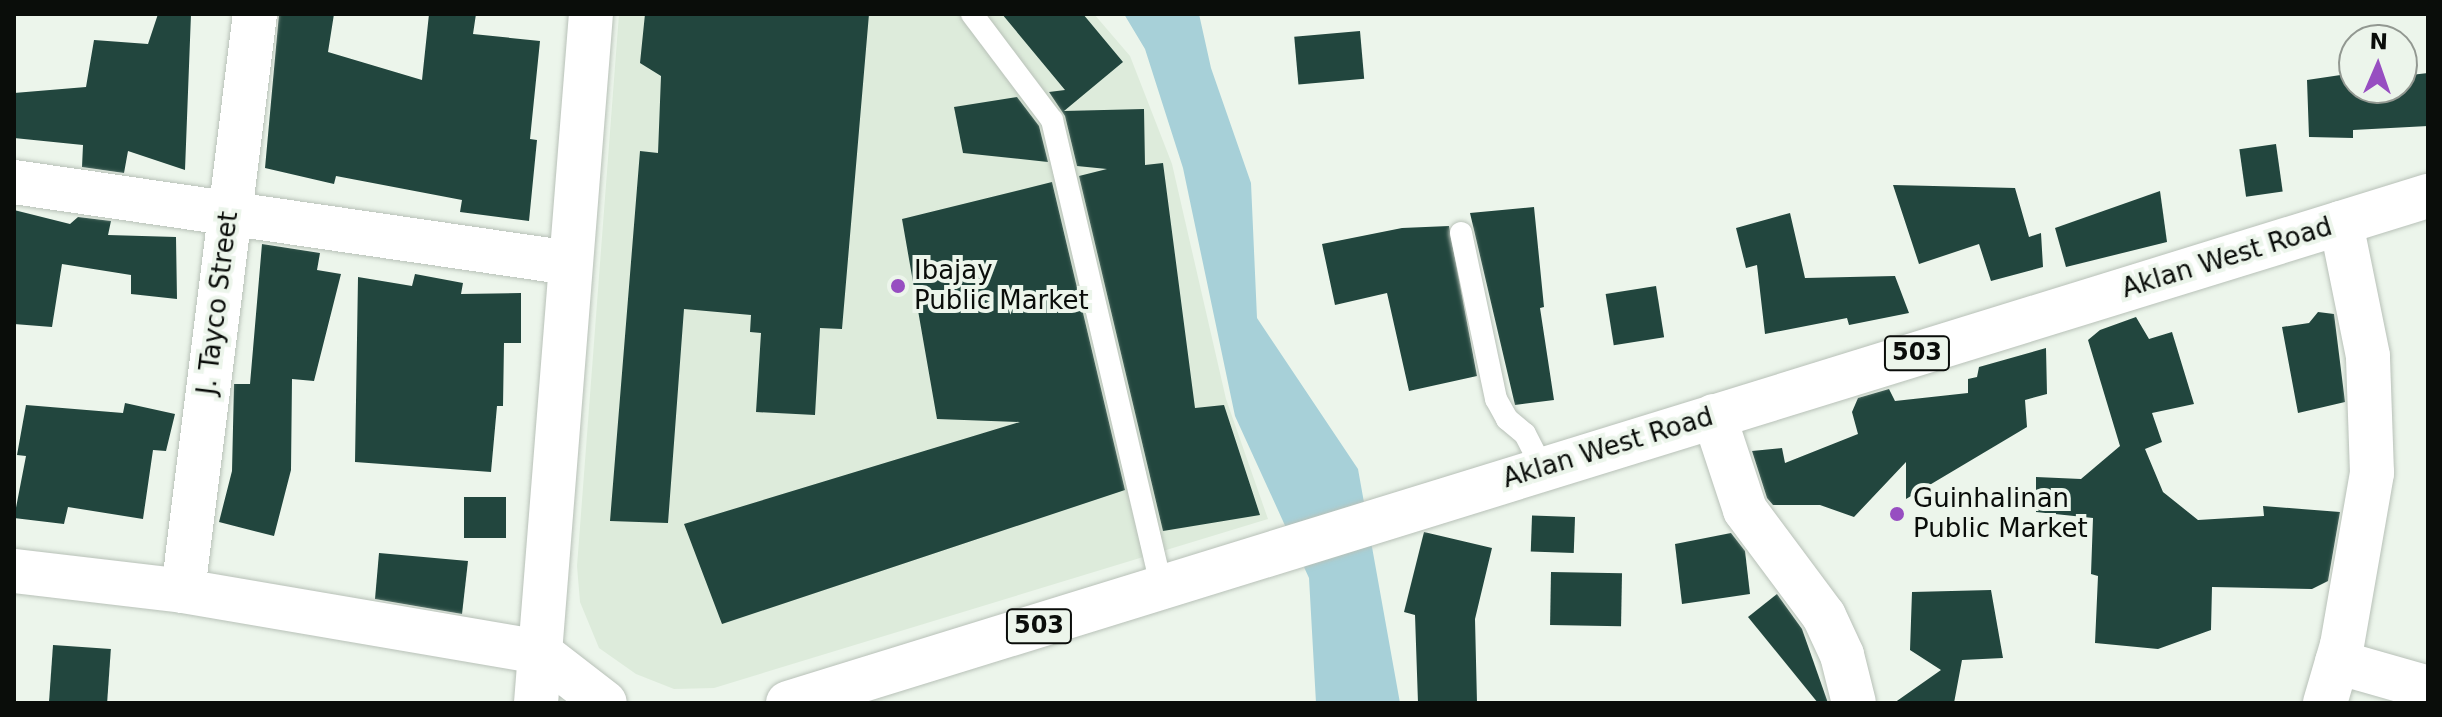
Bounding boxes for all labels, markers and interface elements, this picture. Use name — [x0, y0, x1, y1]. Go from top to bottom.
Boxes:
north arrow — [2338, 24, 2418, 104]
text: N — [2369, 29, 2388, 54]
street label: J. Tayco Street — [191, 210, 245, 396]
street label: Aklan West Road — [2118, 211, 2336, 305]
place label: Ibajay Public Market — [914, 255, 1089, 316]
marker: Ibajay Public Market — [889, 277, 907, 295]
road number: 503 — [1883, 333, 1951, 373]
street label: Aklan West Road — [1499, 401, 1717, 495]
place label: Guinhalinan Public Market — [1913, 483, 2088, 544]
marker: Guinhalinan Public Market — [1888, 505, 1906, 523]
road number: 503 — [1005, 606, 1073, 646]

